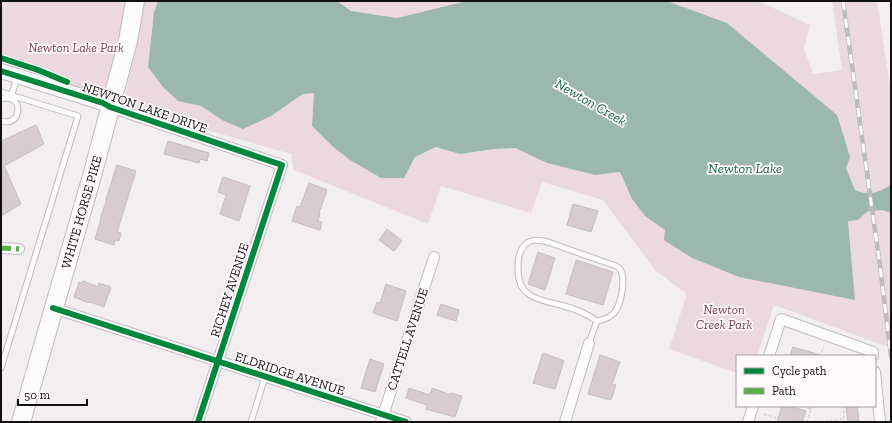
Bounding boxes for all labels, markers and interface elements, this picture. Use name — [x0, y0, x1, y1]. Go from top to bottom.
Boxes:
park label: Newton Lake Park — [28, 40, 124, 55]
water label: Newton Creek — [552, 75, 629, 130]
street label: NEWTON LAKE DRIVE — [80, 79, 210, 136]
street label: WHITE HORSE PIKE — [58, 154, 105, 270]
water label: Newton Lake — [708, 160, 782, 177]
street label: RICHEY AVENUE — [207, 241, 252, 339]
street label: CATTELL AVENUE — [384, 286, 431, 392]
park label: Newton Creek Park — [696, 302, 752, 332]
street label: ELDRIDGE AVENUE — [233, 349, 347, 398]
legend — [736, 355, 876, 407]
text: Cycle path — [772, 364, 827, 378]
scale bar — [18, 381, 87, 407]
text: Path — [772, 384, 796, 398]
text: 50 m — [24, 388, 51, 402]

